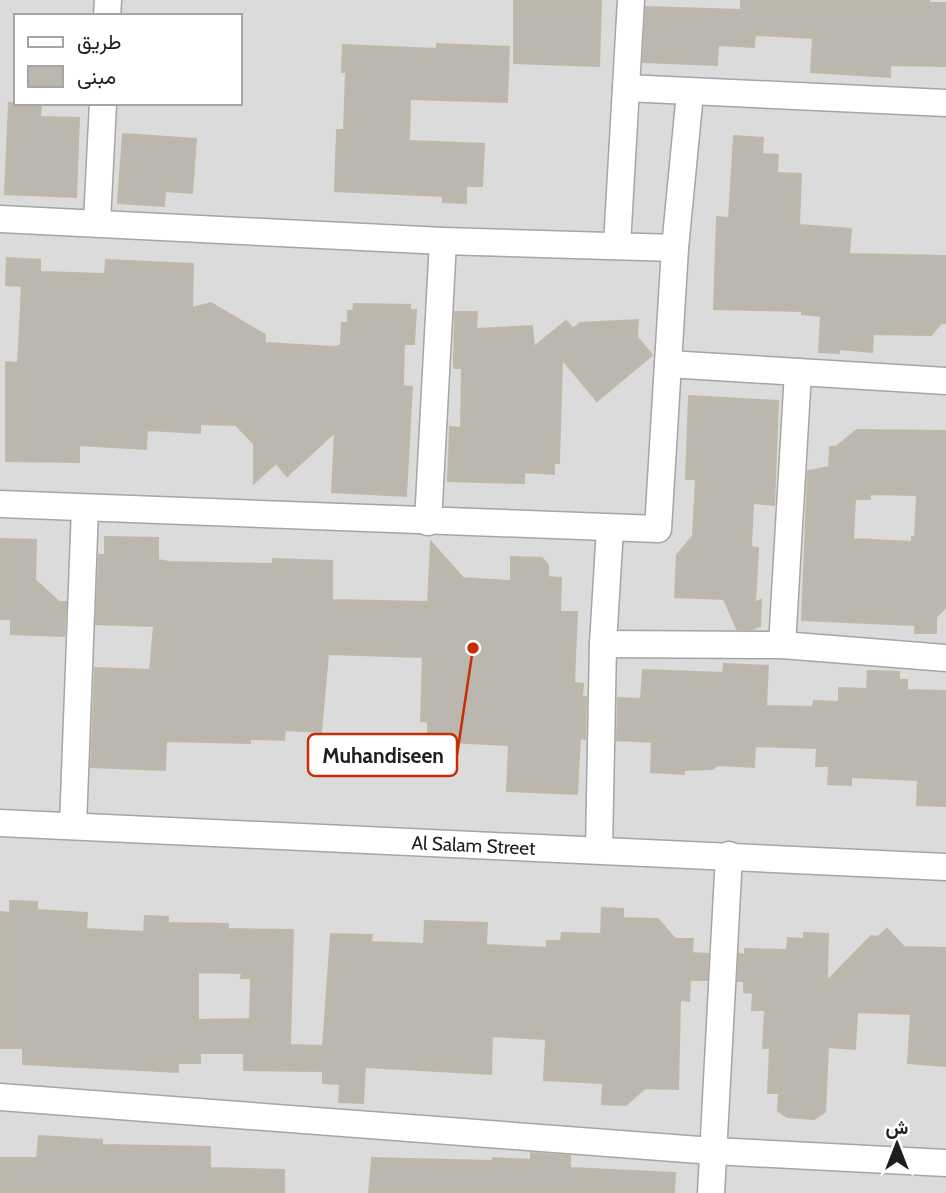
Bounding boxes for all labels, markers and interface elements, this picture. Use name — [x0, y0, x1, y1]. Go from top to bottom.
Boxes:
legend — [14, 14, 242, 105]
text: طريق — [77, 29, 122, 55]
text: مبنى — [77, 64, 116, 89]
callout: Muhandiseen — [308, 734, 457, 776]
text: Muhandiseen — [322, 743, 444, 768]
street label: Al Salam Street — [411, 831, 537, 860]
north arrow — [862, 1109, 932, 1179]
text: ش — [886, 1116, 909, 1139]

